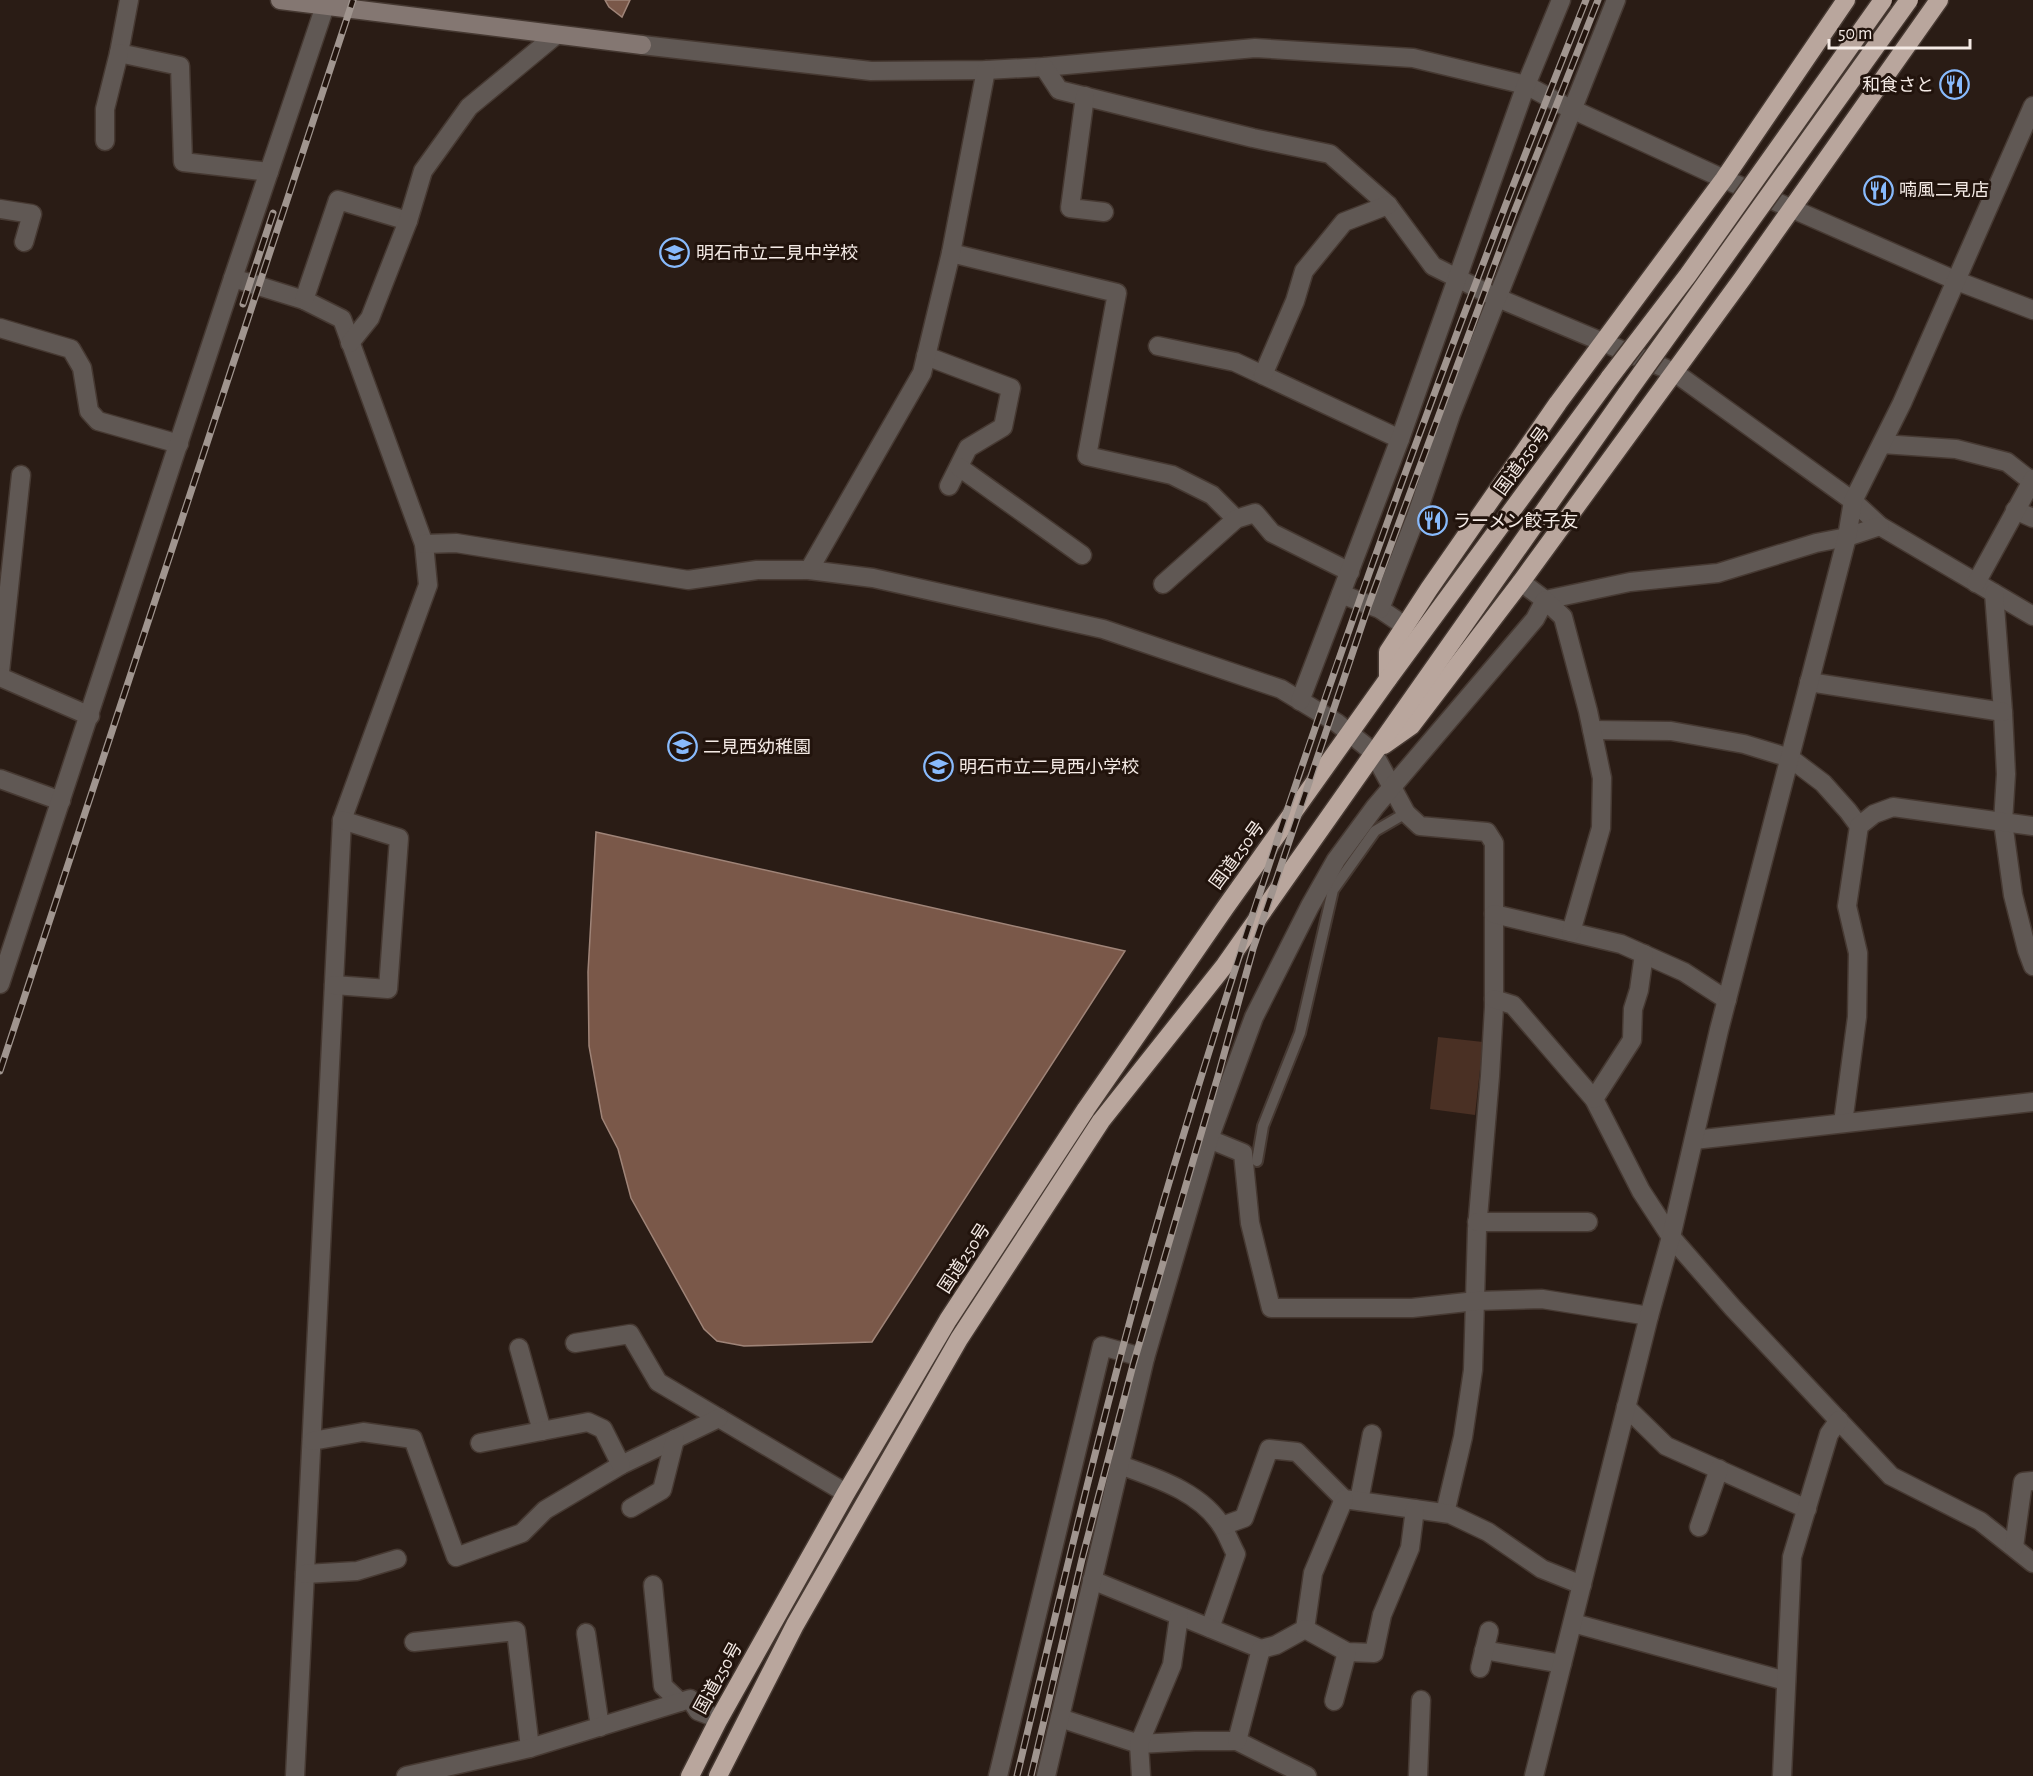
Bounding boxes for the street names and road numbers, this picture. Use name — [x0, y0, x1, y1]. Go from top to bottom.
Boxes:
street label: 国道250号 — [1491, 423, 1553, 499]
street label: 国道250号 — [1206, 817, 1268, 893]
street label: 国道250号 — [934, 1219, 994, 1297]
street label: 国道250号 — [690, 1639, 746, 1717]

